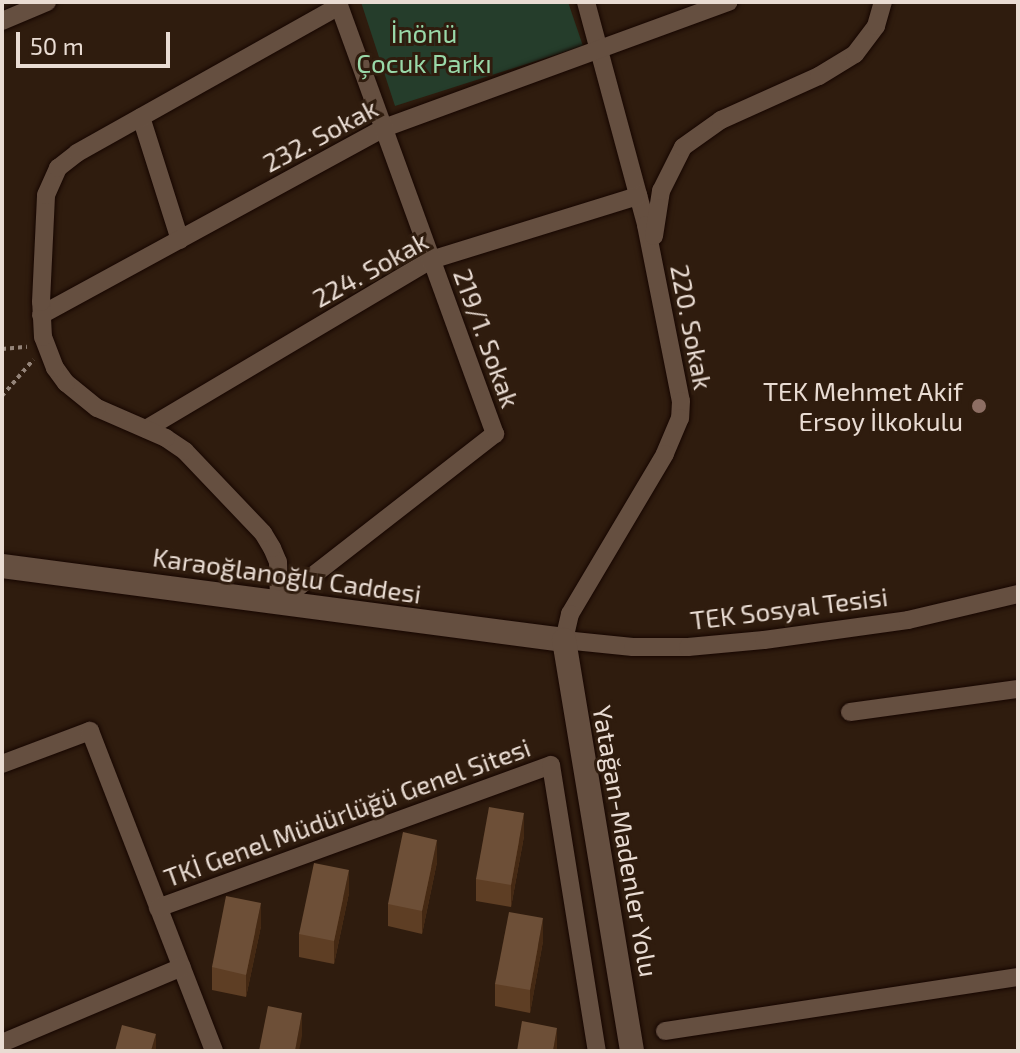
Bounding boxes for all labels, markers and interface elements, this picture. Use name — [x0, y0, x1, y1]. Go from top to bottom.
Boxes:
scale bar — [20, 16, 174, 66]
park label: İnönü Çocuk Parkı — [356, 17, 492, 78]
text: 50 m — [30, 31, 84, 60]
street label: 232. Sokak — [257, 92, 383, 178]
street label: 224. Sokak — [307, 225, 433, 313]
street label: 220. Sokak — [665, 262, 719, 392]
street label: 219/1. Sokak — [447, 264, 527, 412]
place label: TEK Mehmet Akif Ersoy İlkokulu — [762, 375, 963, 436]
marker: TEK Mehmet Akif Ersoy İlkokulu — [970, 397, 988, 415]
street label: Karaoğlanoğlu Caddesi — [151, 541, 423, 609]
street label: TEK Sosyal Tesisi — [688, 580, 890, 636]
street label: Yatağan-Madenler Yolu — [587, 702, 665, 980]
street label: TKİ Genel Müdürlüğü Genel Sitesi — [159, 731, 535, 893]

